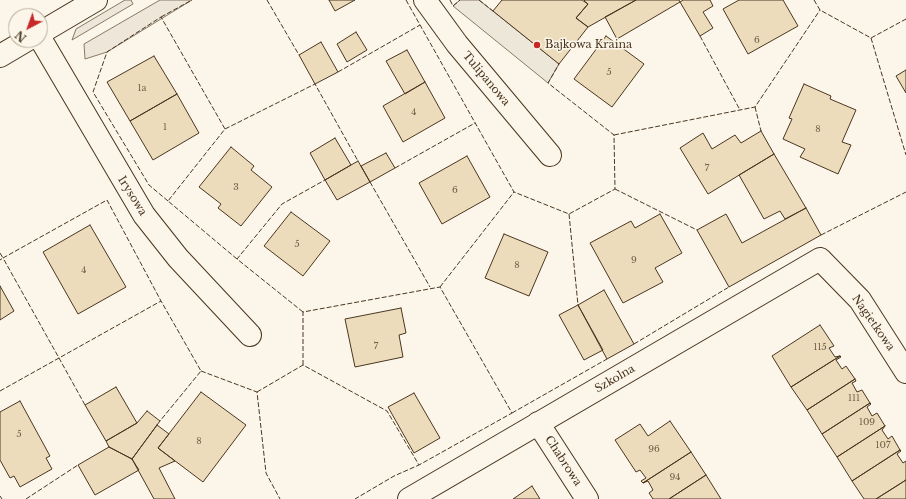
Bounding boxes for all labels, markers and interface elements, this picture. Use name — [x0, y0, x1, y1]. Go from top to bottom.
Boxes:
north arrow — [8, 8, 48, 48]
text: N — [12, 28, 29, 45]
house number: 6 — [754, 35, 760, 45]
place label: Bajkowa Kraina — [545, 38, 632, 52]
marker: Bajkowa Kraina — [532, 40, 542, 50]
street label: Tulipanowa — [460, 49, 512, 109]
house number: 5 — [606, 67, 612, 77]
house number: 1a — [138, 83, 146, 93]
house number: 4 — [411, 107, 417, 117]
house number: 1 — [163, 122, 167, 132]
house number: 8 — [815, 124, 821, 134]
house number: 7 — [705, 163, 709, 173]
street label: Irysowa — [115, 174, 149, 218]
house number: 3 — [233, 182, 239, 192]
house number: 6 — [452, 185, 458, 195]
house number: 5 — [294, 239, 300, 249]
house number: 9 — [631, 255, 637, 265]
house number: 8 — [514, 260, 520, 270]
house number: 4 — [81, 265, 87, 275]
street label: Nagietkowa — [849, 293, 897, 353]
house number: 7 — [374, 341, 378, 351]
house number: 115 — [813, 342, 827, 352]
street label: Szkolna — [593, 362, 637, 396]
house number: 111 — [848, 393, 860, 403]
house number: 109 — [859, 417, 875, 427]
house number: 5 — [16, 429, 22, 439]
street label: Chabrowa — [542, 433, 584, 489]
house number: 8 — [196, 436, 202, 446]
house number: 107 — [876, 440, 890, 450]
house number: 96 — [648, 444, 660, 454]
house number: 94 — [669, 472, 681, 482]

